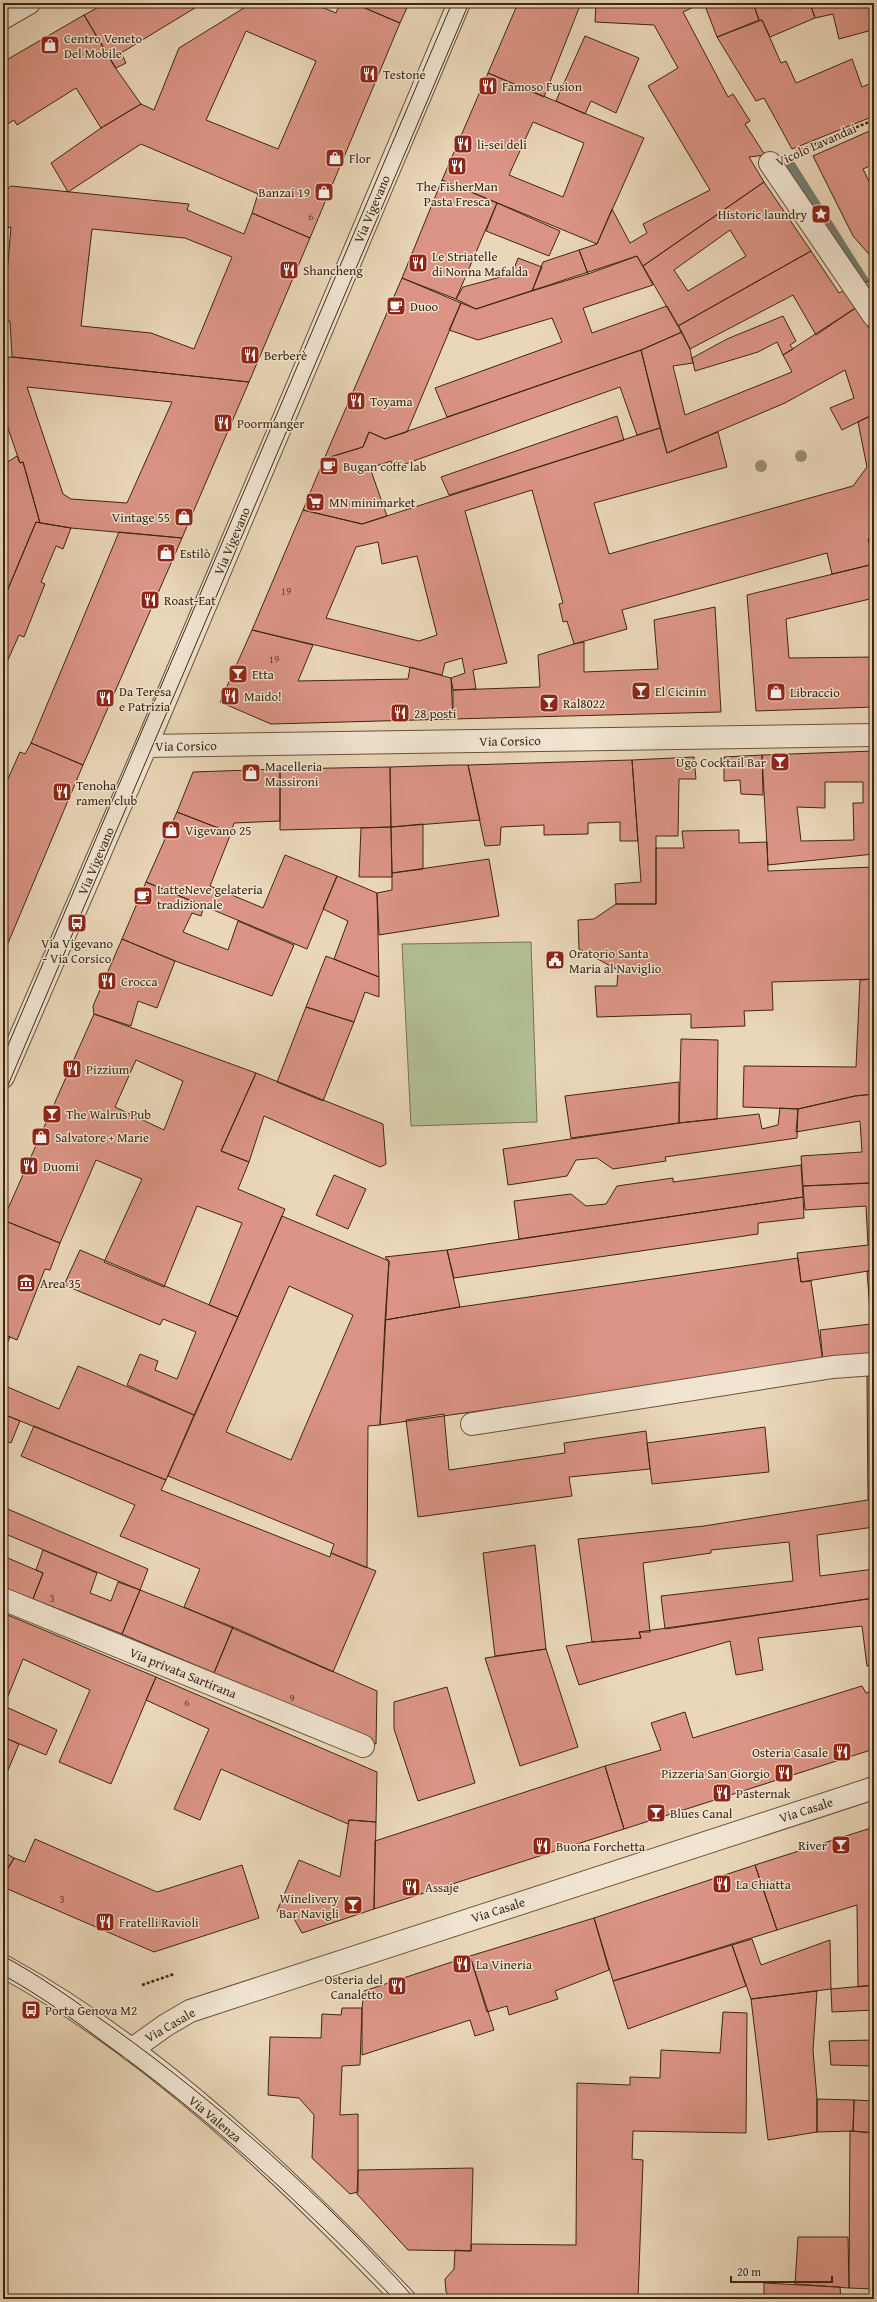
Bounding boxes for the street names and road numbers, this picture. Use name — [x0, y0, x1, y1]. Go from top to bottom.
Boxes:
street label: Vicolo Lavandai — [773, 119, 860, 171]
street label: Via Vigevano — [349, 172, 395, 246]
street label: Via Vigevano — [209, 504, 255, 578]
street label: Via Corsico — [479, 731, 541, 751]
street label: Via Corsico — [155, 736, 217, 756]
street label: Via Vigevano — [73, 824, 119, 898]
street label: Via privata Sartirana — [127, 1643, 240, 1703]
street label: Via Casale — [777, 1792, 835, 1828]
street label: Via Casale — [469, 1892, 527, 1928]
street label: Via Casale — [141, 2003, 199, 2047]
street label: Via Valenza — [184, 2091, 246, 2147]

